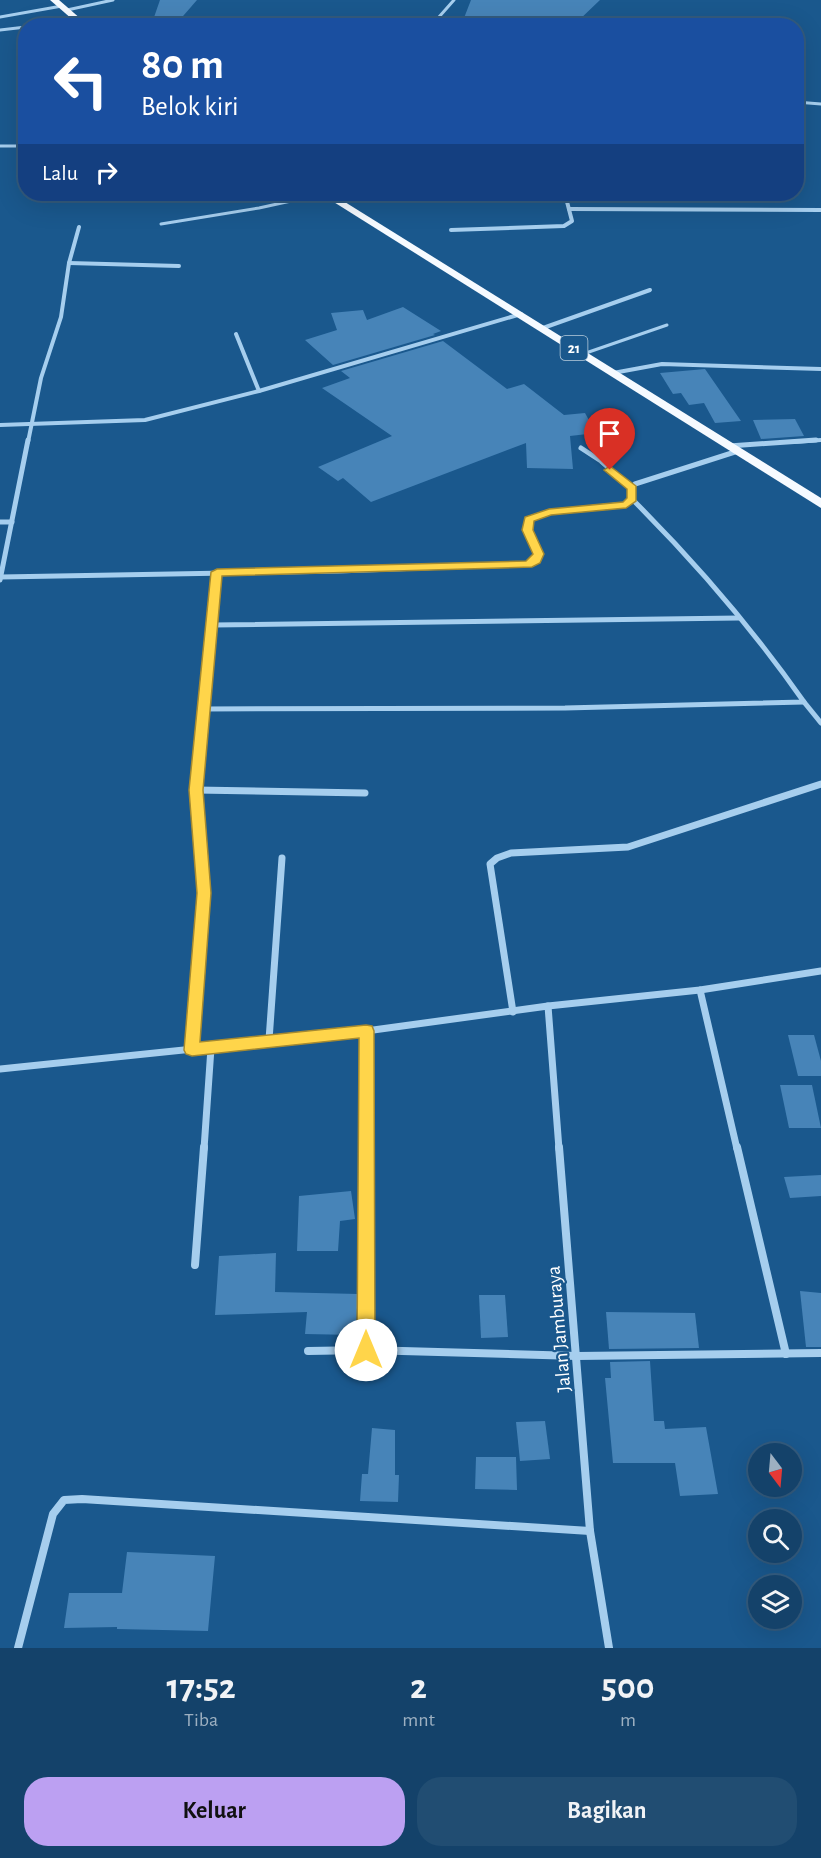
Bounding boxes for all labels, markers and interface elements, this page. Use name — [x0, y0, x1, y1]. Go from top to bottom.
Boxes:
icon: left — [42, 42, 120, 120]
text: 80 m — [141, 44, 224, 86]
text: Belok kiri — [141, 93, 238, 120]
icon: right — [90, 156, 123, 189]
text: Lalu — [42, 162, 78, 184]
road number: 21 — [560, 336, 588, 360]
pin — [584, 408, 635, 470]
icon: arrive — [593, 417, 626, 450]
street label: Jalan Jamburaya — [544, 1265, 574, 1393]
position arrow — [334, 1318, 398, 1382]
north arrow — [748, 1443, 802, 1497]
map controls — [748, 1443, 802, 1629]
button: search — [748, 1509, 802, 1563]
button: layers — [748, 1575, 802, 1629]
text: 17:52 — [167, 1669, 236, 1705]
text: 2 — [410, 1669, 427, 1705]
text: 500 — [601, 1669, 654, 1705]
text: Tiba — [184, 1710, 218, 1730]
text: mnt — [402, 1710, 435, 1730]
text: m — [620, 1710, 636, 1730]
button: Keluar — [24, 1777, 405, 1846]
button: Bagikan — [417, 1777, 797, 1846]

